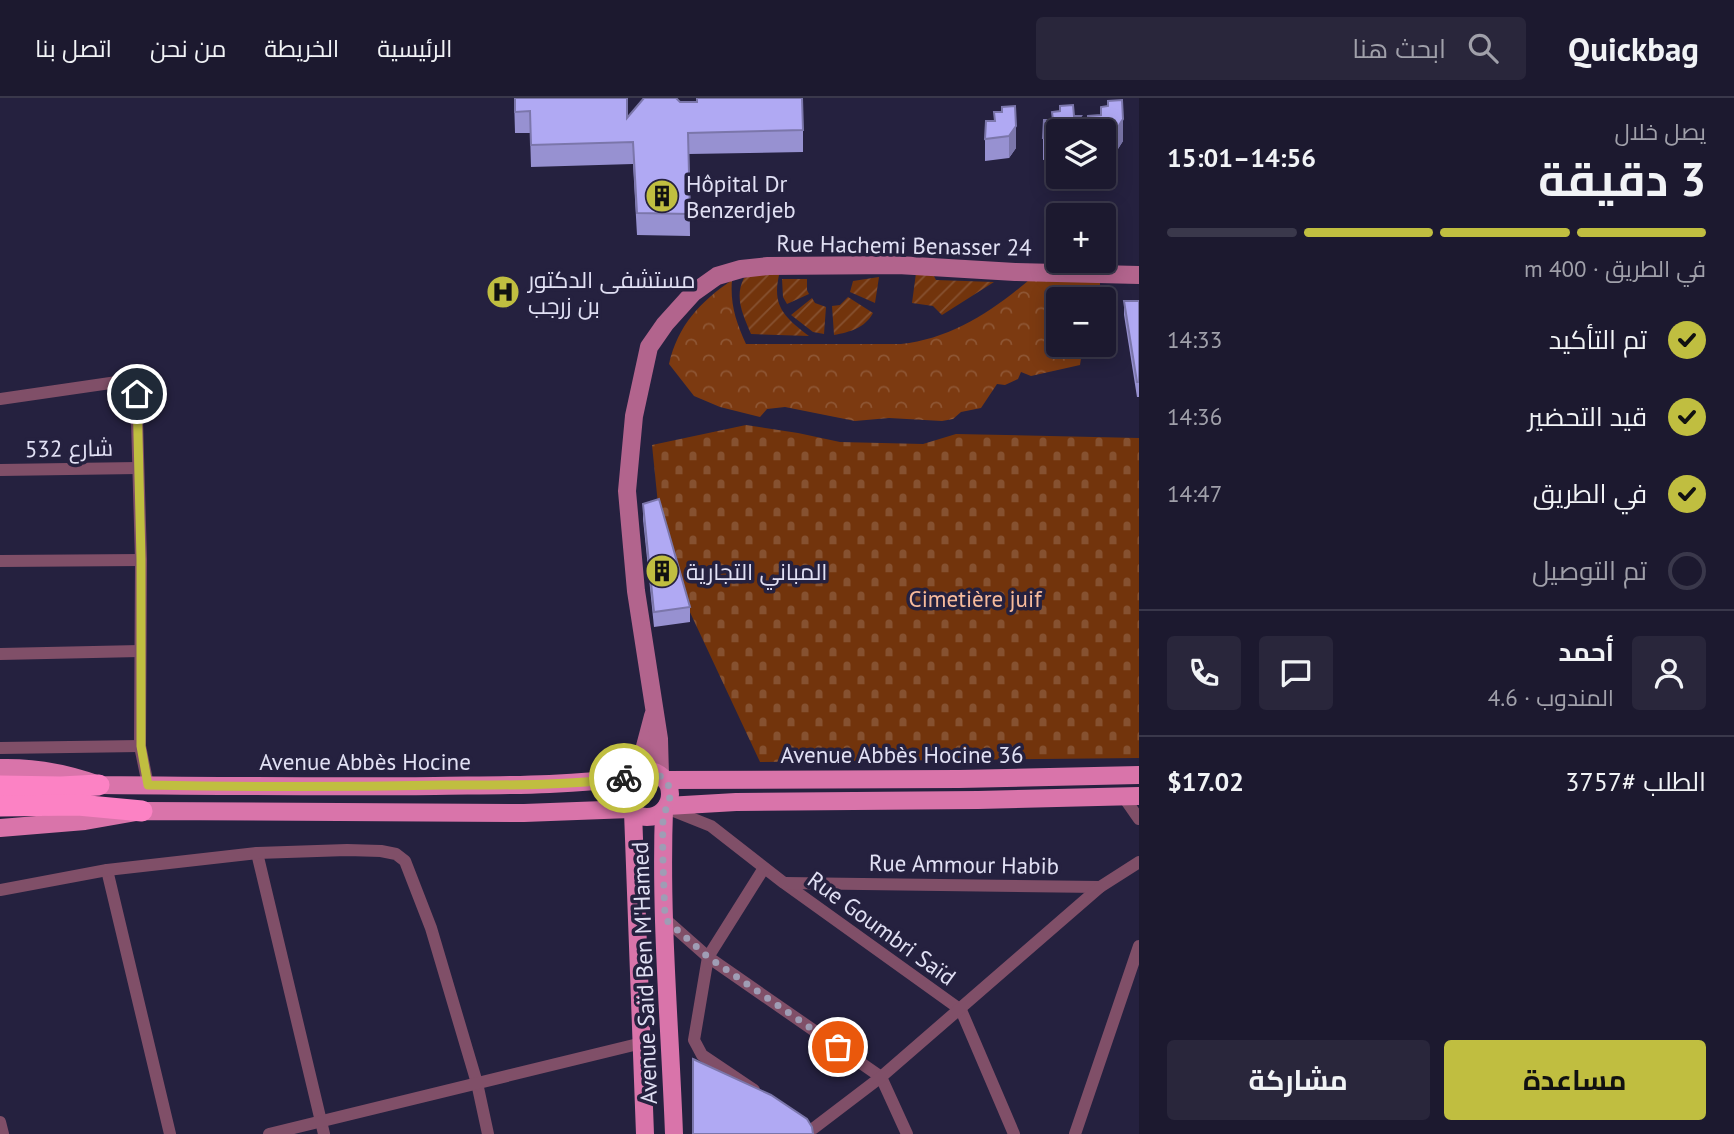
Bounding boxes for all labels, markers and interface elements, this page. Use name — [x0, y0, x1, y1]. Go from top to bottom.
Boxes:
search box — [1036, 17, 1526, 80]
text: Quickbag — [1568, 27, 1699, 70]
icon: search — [1464, 29, 1502, 67]
text: ابحث هنا — [1352, 32, 1446, 65]
text: اتصل بنا — [35, 33, 112, 64]
text: من نحن — [150, 33, 226, 64]
text: الخريطة — [264, 33, 339, 64]
text: الرئيسية — [377, 33, 453, 64]
text: يصل خلال — [1615, 117, 1706, 146]
map controls — [1046, 119, 1116, 357]
button: layers — [1046, 119, 1116, 189]
text: 14:56–15:01 — [1167, 141, 1316, 174]
text: 3 دقيقة — [1538, 149, 1706, 209]
place label: Hôpital Dr Benzerdjeb — [686, 169, 796, 224]
building icon: Hôpital Dr Benzerdjeb — [643, 177, 681, 215]
button: + — [1046, 203, 1116, 273]
street label: Rue Hachemi Benasser 24 — [776, 228, 1032, 262]
text: في الطريق · 400 m — [1524, 254, 1706, 283]
place label: مستشفى الدكتور بن زرجب — [526, 265, 696, 320]
hospital icon: مستشفى الدكتور بن زرجب — [484, 273, 522, 311]
button: − — [1046, 287, 1116, 357]
icon: check — [1668, 321, 1706, 359]
text: تم التأكيد — [1549, 323, 1647, 356]
text: 14:33 — [1167, 325, 1222, 354]
pin — [107, 364, 167, 424]
icon: home — [118, 375, 156, 413]
icon: check — [1668, 398, 1706, 436]
text: قيد التحضير — [1528, 400, 1647, 433]
text: 14:36 — [1167, 402, 1222, 431]
street label: 532 شارع — [25, 433, 113, 465]
icon: check — [1668, 475, 1706, 513]
text: في الطريق — [1533, 477, 1647, 510]
text: 14:47 — [1167, 479, 1222, 508]
building icon: المباني التجارية — [643, 552, 681, 590]
text: تم التوصيل — [1532, 554, 1647, 587]
place label: المباني التجارية — [686, 557, 827, 590]
park label: Cimetière juif — [909, 584, 1043, 613]
text: أحمد — [1558, 635, 1614, 668]
button: phone — [1167, 636, 1241, 710]
button: chat — [1259, 636, 1333, 710]
button: person — [1632, 636, 1706, 710]
text: المندوب · 4.6 — [1488, 683, 1614, 712]
street label: Avenue Abbès Hocine 36 — [781, 740, 1023, 769]
courier — [589, 743, 659, 813]
street label: Avenue Abbès Hocine — [259, 747, 471, 776]
icon: bike — [605, 759, 643, 797]
text: $17.02 — [1167, 765, 1244, 798]
text: الطلب #3757 — [1565, 765, 1706, 798]
street label: Avenue Saïd Ben M'Hamed — [625, 841, 663, 1105]
street label: Rue Ammour Habib — [869, 848, 1059, 880]
street label: Rue Goumbri Saïd — [802, 865, 962, 991]
pin — [808, 1017, 868, 1077]
icon: bag — [819, 1028, 857, 1066]
button: مشاركة — [1167, 1040, 1430, 1120]
button: مساعدة — [1444, 1040, 1706, 1120]

